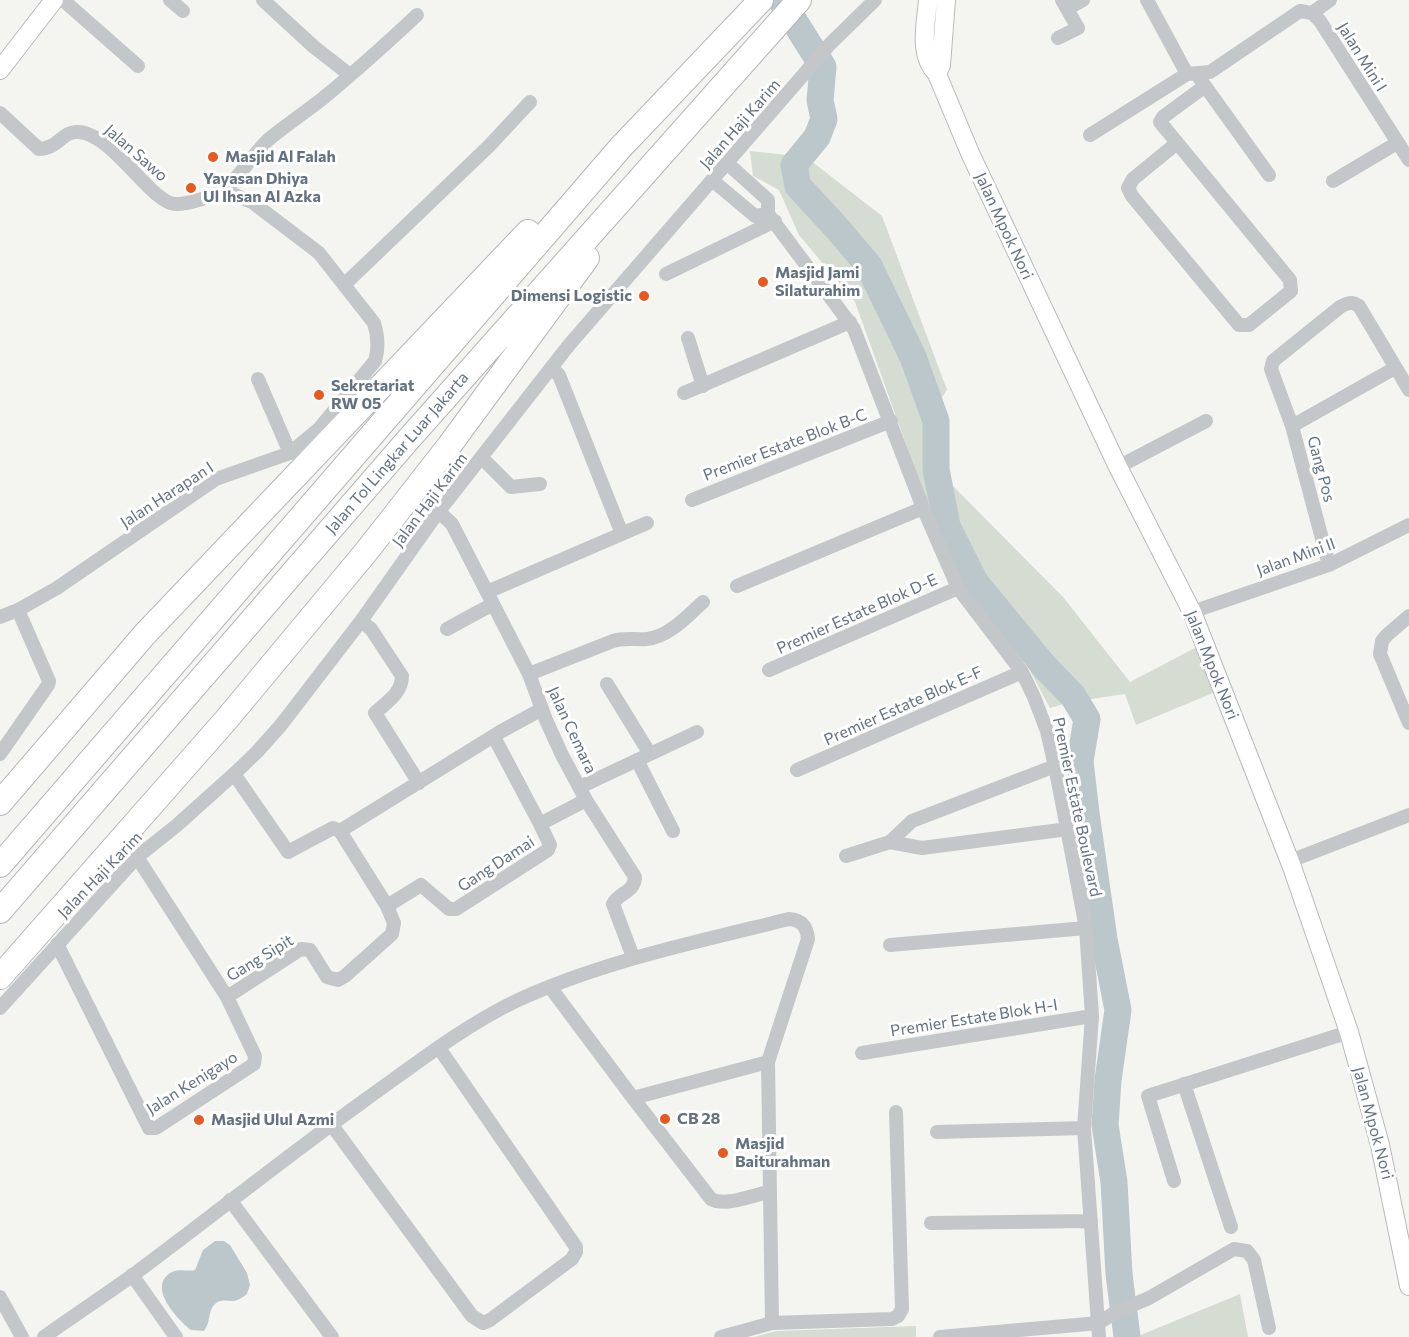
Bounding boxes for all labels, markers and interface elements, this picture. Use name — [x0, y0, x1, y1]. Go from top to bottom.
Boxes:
street label: Jalan Mini I — [1333, 19, 1391, 95]
street label: Jalan Haji Karim — [696, 75, 784, 173]
street label: Jalan Sawo — [101, 120, 171, 186]
place label: Masjid Al Falah — [225, 147, 336, 167]
marker: Masjid Al Falah — [206, 150, 220, 164]
place label: Yayasan Dhiya Ul Ihsan Al Azka — [203, 169, 321, 207]
street label: Jalan Mpok Nori — [971, 169, 1037, 283]
marker: Yayasan Dhiya Ul Ihsan Al Azka — [184, 181, 198, 195]
place label: Masjid Jami Silaturahim — [775, 263, 860, 301]
marker: Masjid Jami Silaturahim — [756, 275, 770, 289]
place label: Dimensi Logistic — [511, 286, 632, 306]
marker: Dimensi Logistic — [637, 289, 651, 303]
street label: Jalan Tol Lingkar Luar Jakarta — [321, 368, 473, 538]
place label: Sekretariat RW 05 — [331, 376, 414, 414]
marker: Sekretariat RW 05 — [312, 388, 326, 402]
street label: Premier Estate Blok B-C — [700, 405, 870, 485]
street label: Gang Pos — [1303, 434, 1339, 504]
street label: Jalan Haji Karim — [388, 449, 472, 551]
street label: Jalan Harapan I — [117, 458, 217, 532]
street label: Jalan Mini II — [1254, 534, 1338, 580]
street label: Premier Estate Blok D-E — [774, 570, 940, 658]
street label: Jalan Mpok Nori — [1181, 608, 1243, 722]
street label: Premier Estate Blok E-F — [821, 662, 985, 750]
street label: Jalan Cemara — [543, 683, 601, 777]
street label: Premier Estate Boulevard — [1049, 715, 1105, 899]
street label: Jalan Haji Karim — [54, 828, 146, 922]
street label: Gang Damai — [454, 832, 538, 896]
street label: Gang Sipit — [223, 931, 297, 985]
street label: Premier Estate Blok H-I — [889, 995, 1059, 1041]
street label: Jalan Kenigayo — [143, 1047, 241, 1119]
street label: Jalan Mpok Nori — [1349, 1065, 1397, 1181]
place label: CB 28 — [677, 1109, 720, 1129]
place label: Masjid Ulul Azmi — [211, 1110, 334, 1130]
marker: CB 28 — [658, 1112, 672, 1126]
marker: Masjid Ulul Azmi — [192, 1113, 206, 1127]
place label: Masjid Baiturahman — [735, 1134, 830, 1172]
marker: Masjid Baiturahman — [716, 1146, 730, 1160]

